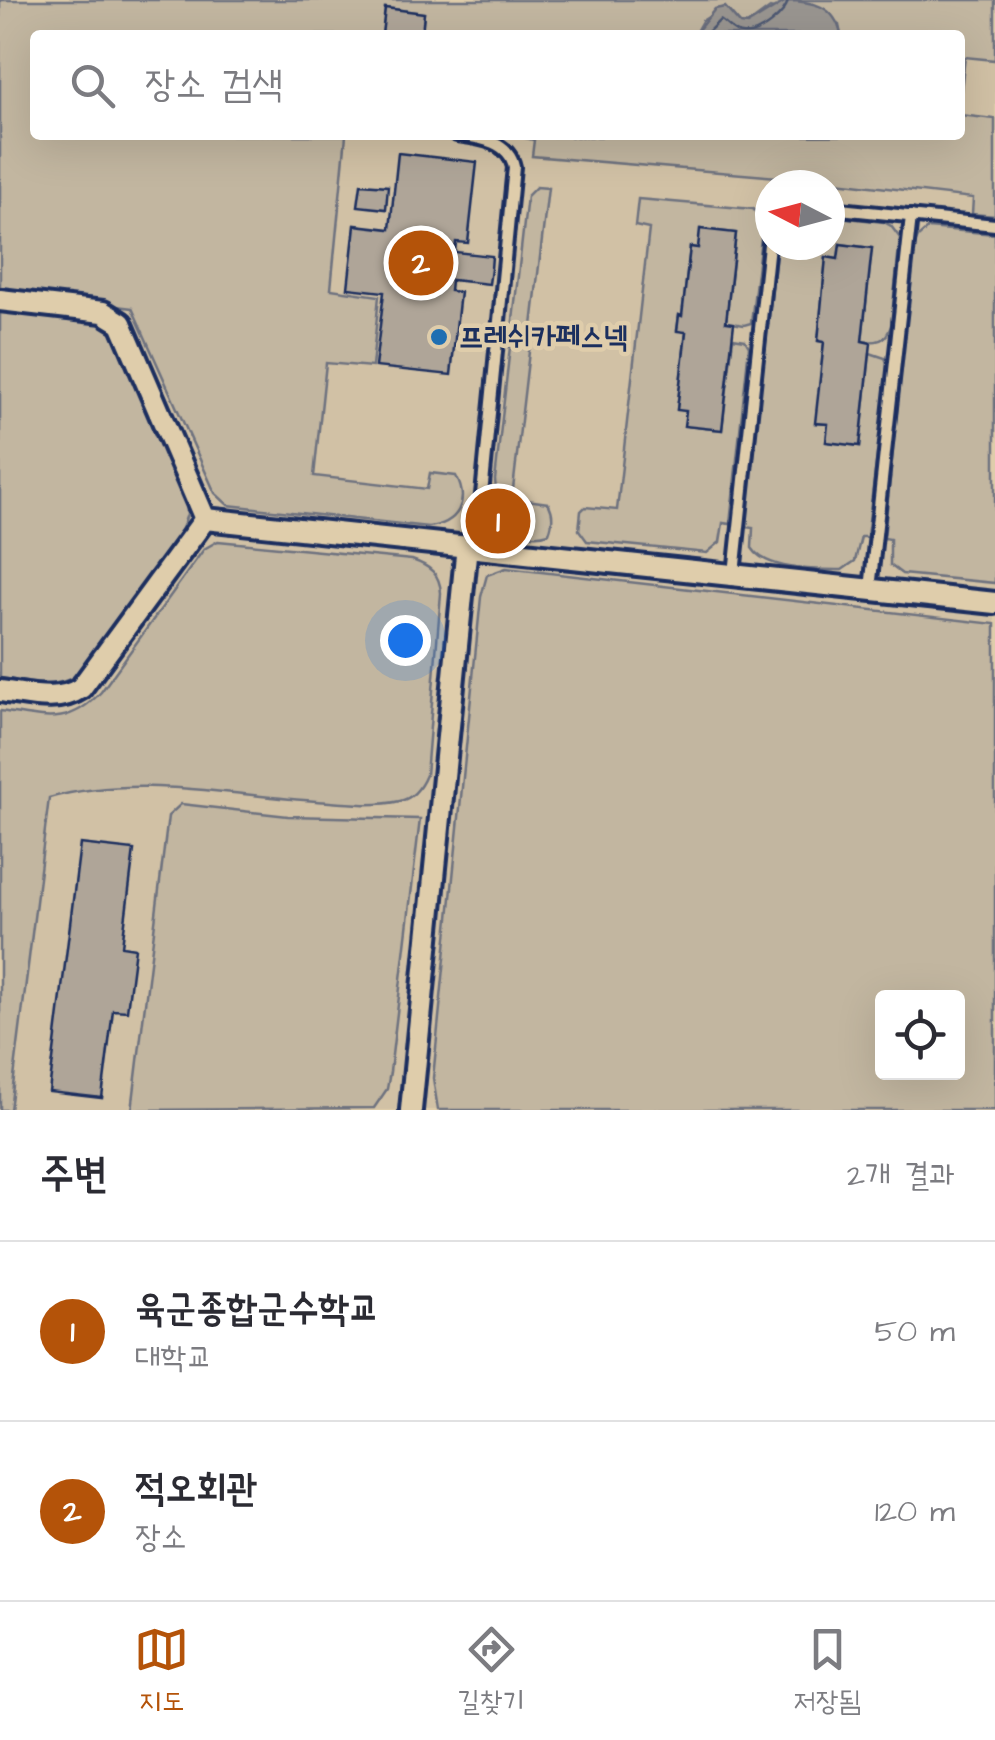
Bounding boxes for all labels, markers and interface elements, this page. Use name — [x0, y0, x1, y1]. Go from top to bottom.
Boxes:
search box — [30, 30, 965, 140]
icon: search — [65, 58, 120, 113]
text: 장소 검색 — [145, 59, 283, 111]
north arrow — [755, 170, 845, 260]
pin: 2 — [388, 226, 454, 300]
place label: 프레쉬카페스넥 — [459, 316, 628, 358]
marker: 프레쉬카페스넥 — [428, 326, 450, 348]
pin: 1 — [466, 484, 530, 558]
your location — [380, 615, 431, 666]
map controls — [875, 990, 965, 1080]
button: locate — [875, 990, 965, 1080]
text: 주변 — [40, 1146, 108, 1204]
text: 2개 결과 — [847, 1153, 955, 1198]
text: 육군종합군수학교 — [135, 1283, 380, 1335]
text: 1 — [70, 1309, 75, 1354]
text: 50 m — [874, 1309, 955, 1354]
text: 대학교 — [135, 1335, 212, 1380]
text: 적오회관 — [135, 1463, 257, 1515]
text: 2 — [63, 1489, 82, 1534]
text: 120 m — [875, 1489, 955, 1534]
text: 장소 — [135, 1515, 187, 1560]
tab: 지도 — [134, 1622, 189, 1721]
tab: 길찾기 — [457, 1622, 525, 1721]
tab: 저장됨 — [793, 1622, 861, 1721]

